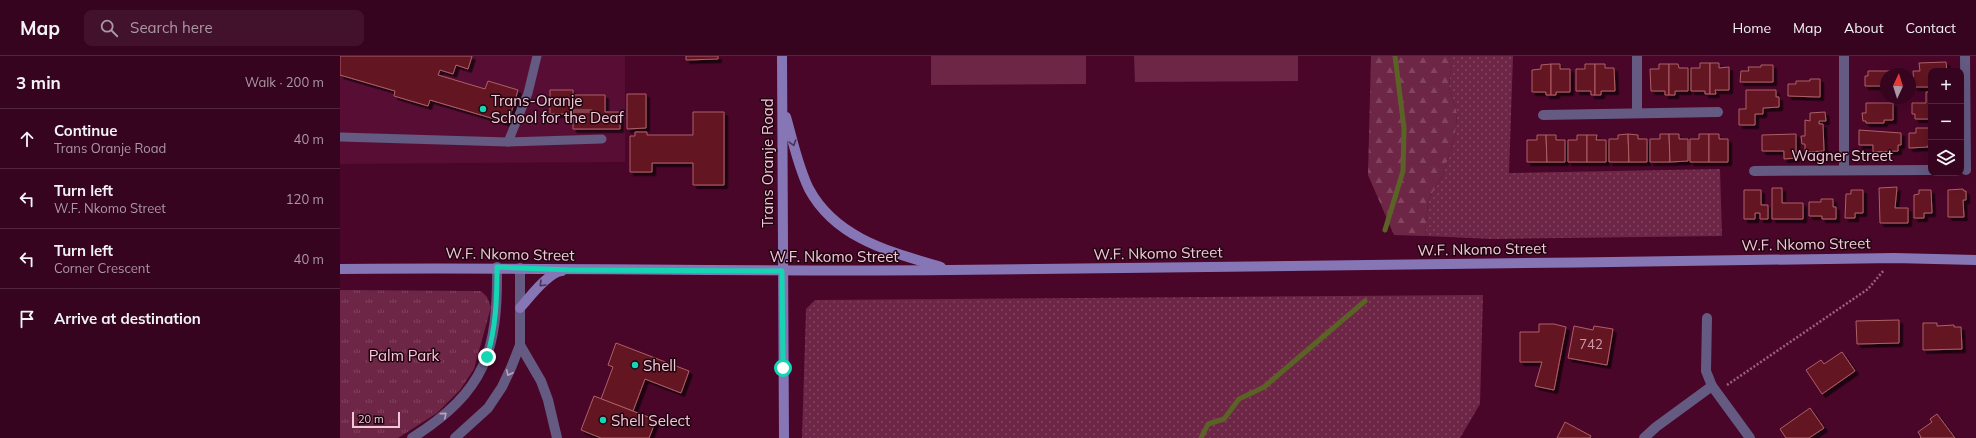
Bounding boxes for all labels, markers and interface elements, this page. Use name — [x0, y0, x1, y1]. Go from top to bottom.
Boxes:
search box — [84, 10, 364, 46]
text: Map — [20, 16, 60, 40]
icon: search — [98, 17, 120, 39]
text: Search here — [130, 18, 213, 37]
text: Home — [1732, 19, 1771, 37]
text: Map — [1793, 19, 1822, 37]
text: About — [1844, 19, 1884, 37]
text: Contact — [1906, 19, 1956, 37]
north arrow — [1880, 68, 1916, 104]
map controls — [1928, 68, 1964, 176]
button: + — [1928, 68, 1964, 104]
text: 3 min — [16, 72, 61, 93]
text: Walk · 200 m — [245, 74, 324, 90]
place label: Trans-Oranje School for the Deaf — [491, 91, 624, 127]
street label: Trans Oranje Road — [758, 98, 777, 228]
marker: Trans-Oranje School for the Deaf — [478, 104, 488, 114]
button: − — [1928, 104, 1964, 140]
text: Continue — [54, 121, 117, 140]
icon: ahead — [16, 128, 38, 150]
text: 40 m — [294, 131, 324, 147]
one-way arrow — [788, 139, 797, 146]
text: Trans Oranje Road — [54, 140, 166, 156]
button: layers — [1928, 140, 1964, 176]
street label: Wagner Street — [1791, 146, 1893, 165]
text: Turn left — [54, 181, 113, 200]
icon: left — [16, 188, 38, 210]
text: 120 m — [286, 191, 324, 207]
text: W.F. Nkomo Street — [54, 200, 166, 216]
street label: W.F. Nkomo Street — [1741, 233, 1871, 255]
street label: W.F. Nkomo Street — [1417, 238, 1547, 260]
text: Turn left — [54, 241, 113, 260]
street label: W.F. Nkomo Street — [1093, 242, 1223, 264]
street label: W.F. Nkomo Street — [445, 243, 575, 265]
street label: W.F. Nkomo Street — [769, 247, 899, 266]
icon: left — [16, 248, 38, 270]
text: 40 m — [294, 251, 324, 267]
text: Corner Crescent — [54, 260, 150, 276]
one-way arrow — [539, 279, 547, 287]
icon: arrive — [16, 308, 38, 330]
text: Arrive at destination — [54, 309, 201, 328]
house number: 742 — [1579, 336, 1603, 352]
park label: Palm Park — [369, 346, 440, 365]
route end — [478, 348, 496, 366]
place label: Shell — [643, 356, 676, 375]
route start — [774, 359, 792, 377]
marker: Shell — [630, 360, 640, 370]
one-way arrow — [506, 369, 514, 376]
scale bar — [352, 410, 400, 429]
place label: Shell Select — [611, 411, 690, 430]
text: 20 m — [358, 412, 384, 426]
one-way arrow — [439, 413, 446, 420]
marker: Shell Select — [598, 415, 608, 425]

